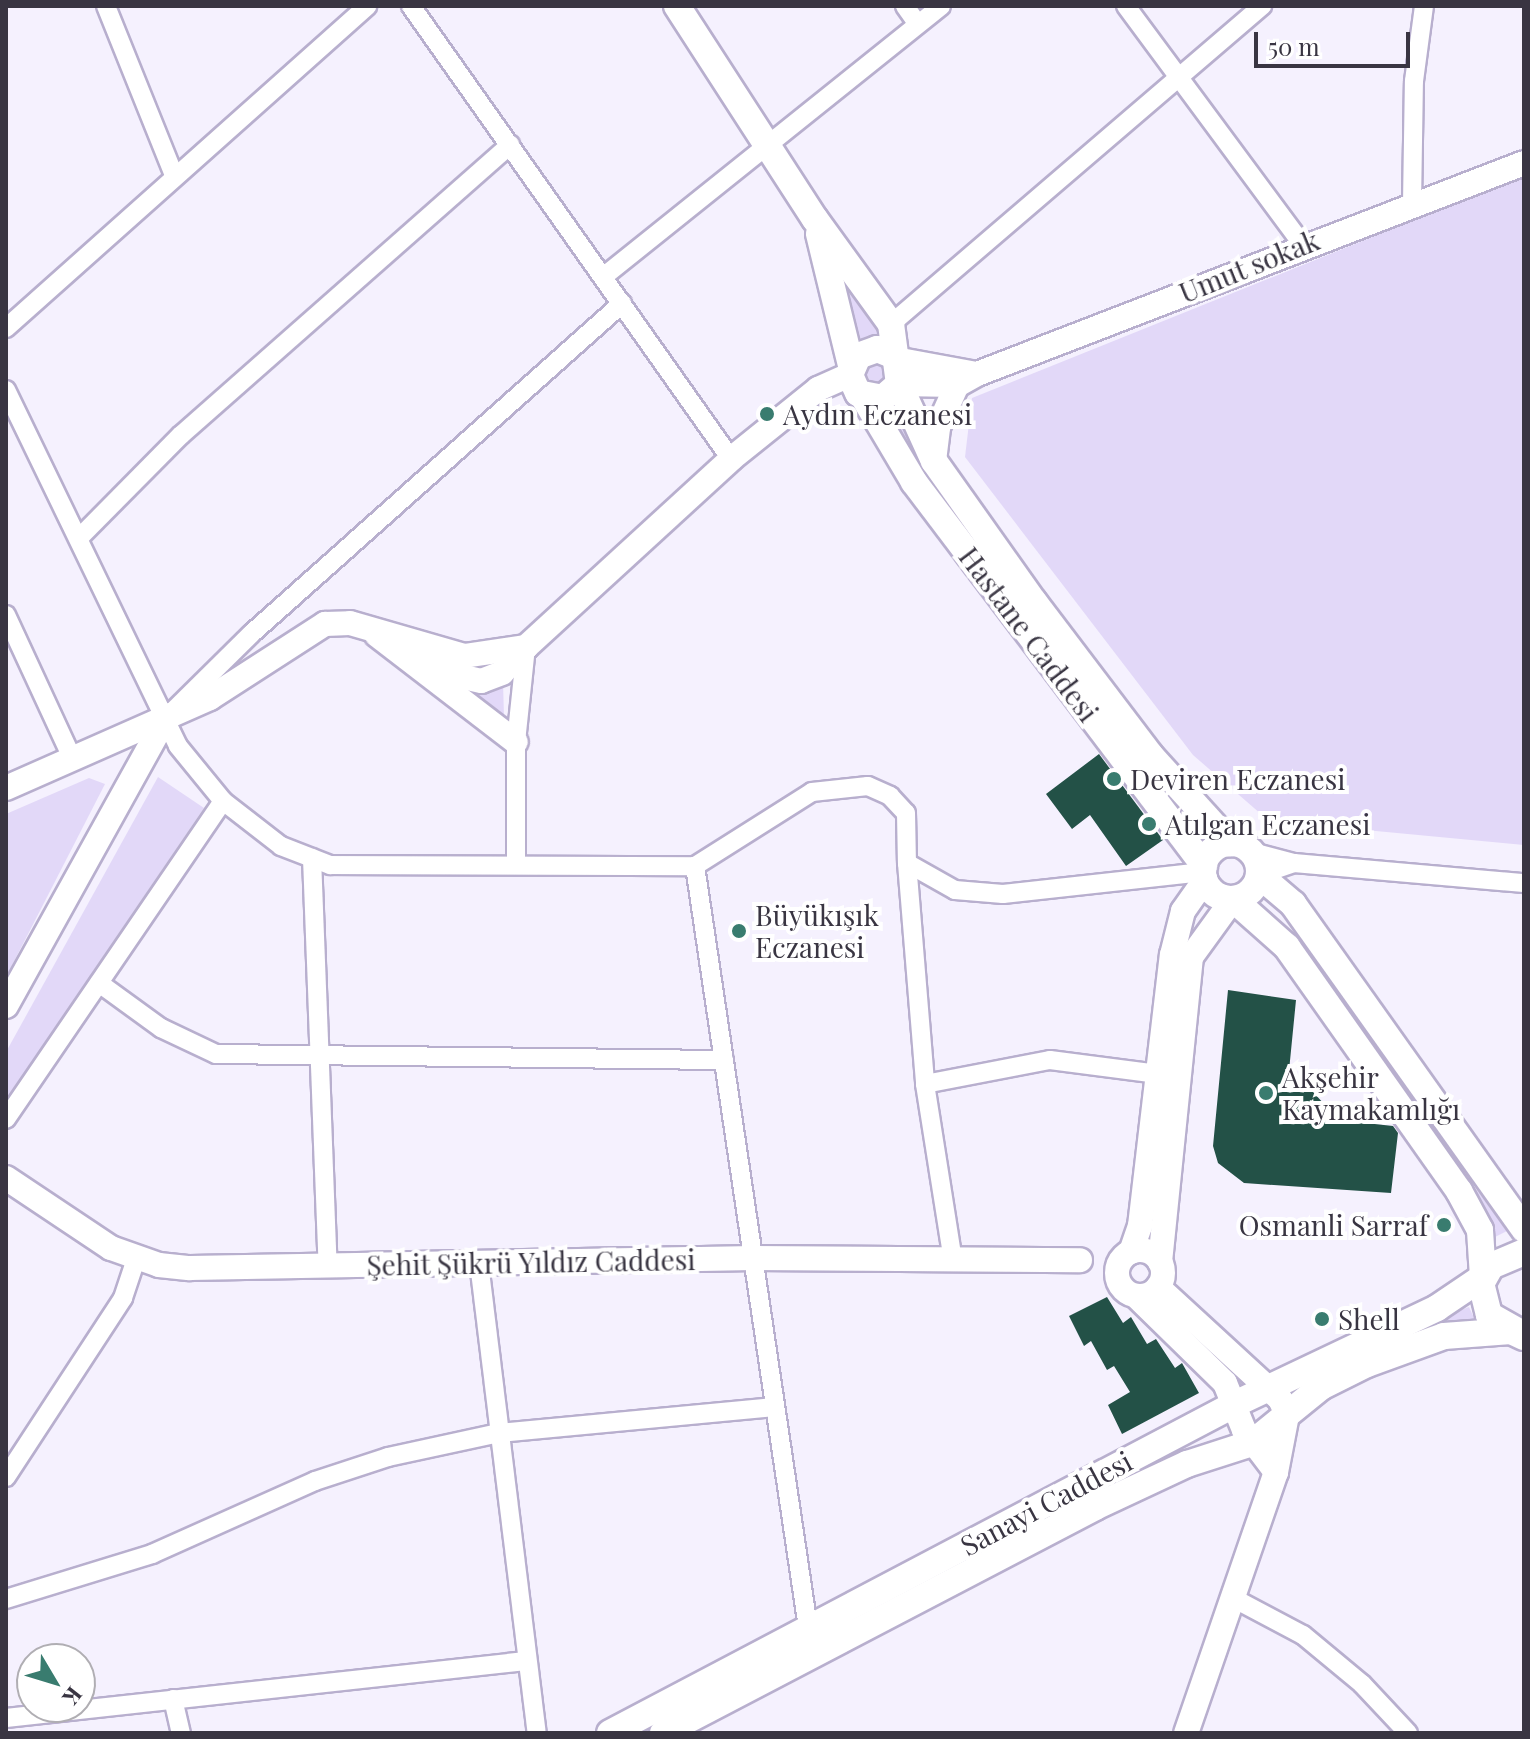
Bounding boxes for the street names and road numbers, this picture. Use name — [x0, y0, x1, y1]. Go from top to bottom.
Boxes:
street label: Umut sokak — [1174, 223, 1324, 309]
street label: Hastane Caddesi — [952, 540, 1106, 728]
street label: Şehit Şükrü Yıldız Caddesi — [366, 1242, 696, 1282]
street label: Sanayi Caddesi — [954, 1444, 1138, 1562]

